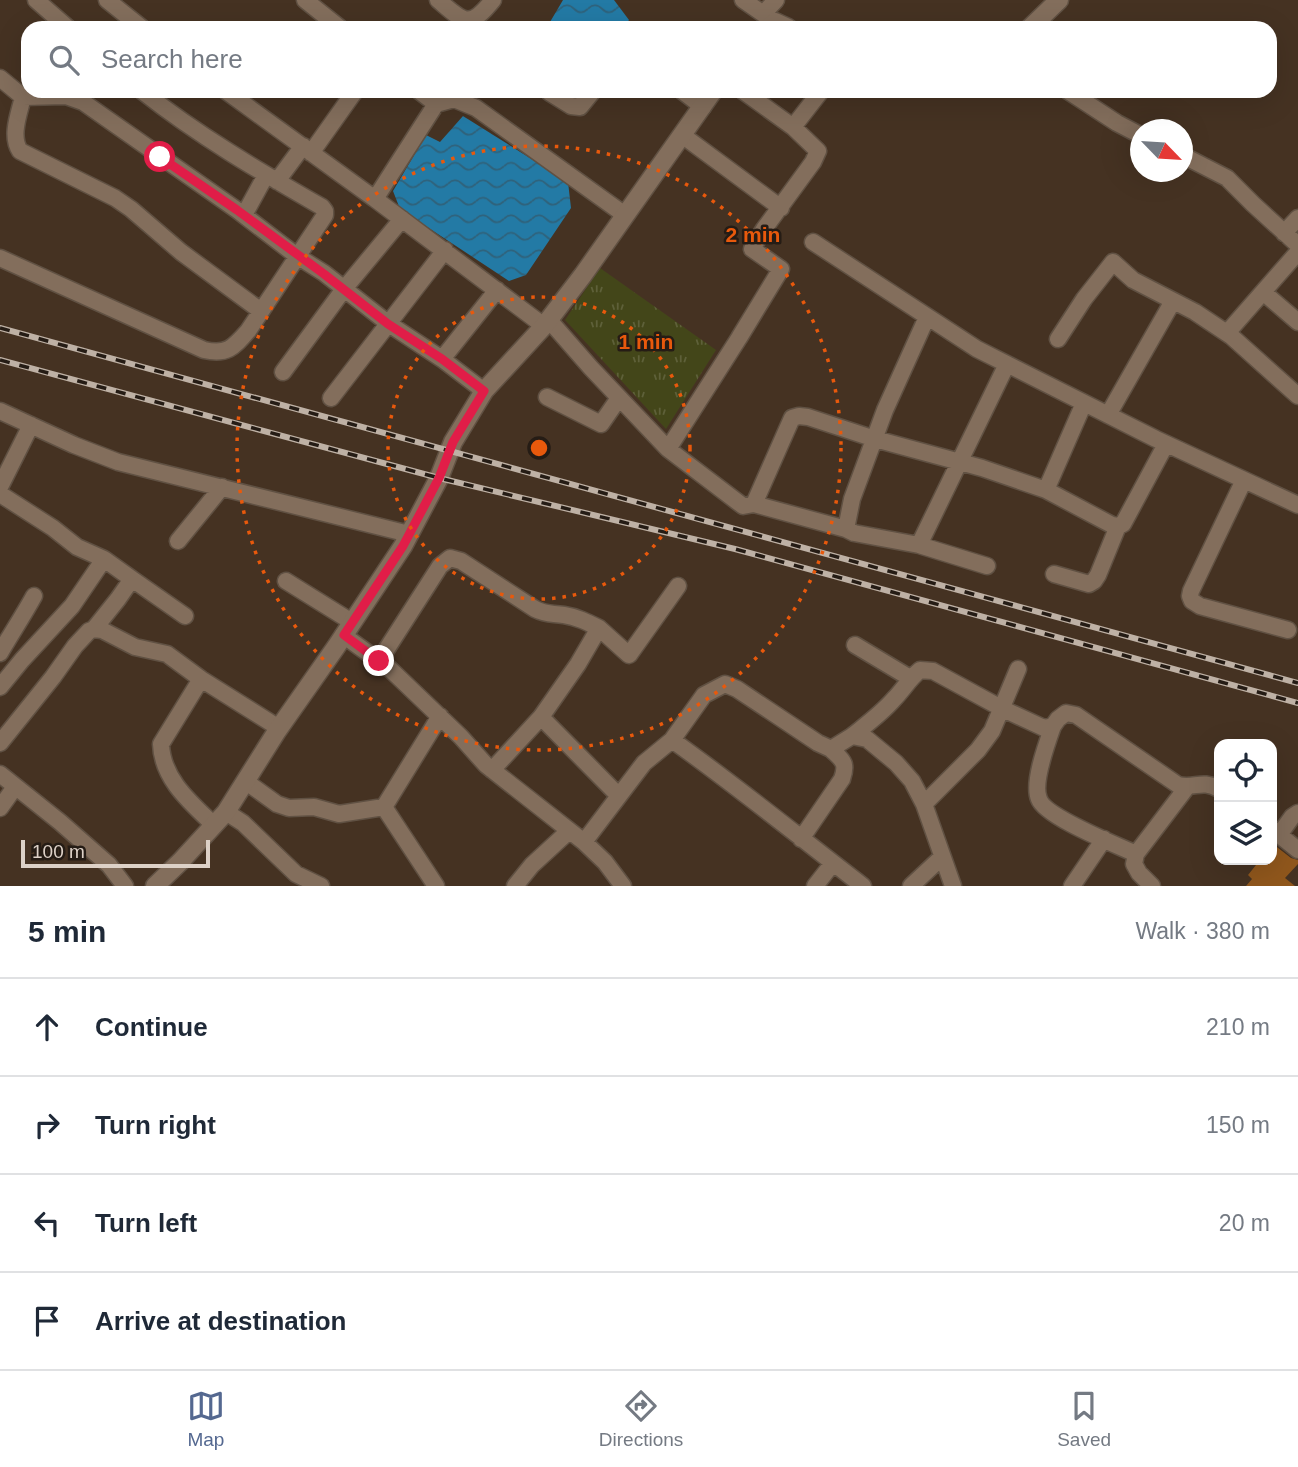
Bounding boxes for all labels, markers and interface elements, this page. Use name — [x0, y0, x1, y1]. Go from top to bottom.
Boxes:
search box — [21, 21, 1277, 98]
icon: search — [45, 41, 83, 79]
text: Search here — [101, 44, 243, 74]
north arrow — [1130, 119, 1193, 182]
route start — [144, 141, 175, 172]
text: 2 min — [726, 223, 780, 246]
text: 1 min — [619, 330, 673, 353]
centre of rings — [527, 436, 551, 460]
route end — [363, 645, 394, 676]
map controls — [1214, 739, 1277, 865]
button: locate — [1214, 739, 1277, 802]
button: layers — [1214, 802, 1277, 865]
scale bar — [21, 837, 210, 869]
text: 100 m — [32, 841, 85, 862]
text: 5 min — [28, 915, 106, 948]
text: Walk · 380 m — [1135, 918, 1270, 944]
icon: ahead — [28, 1008, 66, 1046]
text: Continue — [95, 1012, 208, 1042]
text: 210 m — [1206, 1014, 1270, 1040]
icon: right — [28, 1106, 66, 1144]
text: Turn right — [95, 1110, 216, 1140]
text: 150 m — [1206, 1112, 1270, 1138]
icon: left — [28, 1204, 66, 1242]
text: Turn left — [95, 1208, 197, 1238]
text: 20 m — [1219, 1210, 1270, 1236]
icon: arrive — [28, 1302, 66, 1340]
text: Arrive at destination — [95, 1306, 346, 1336]
tab: Map — [187, 1387, 225, 1451]
tab: Directions — [599, 1387, 683, 1451]
tab: Saved — [1057, 1387, 1111, 1451]

